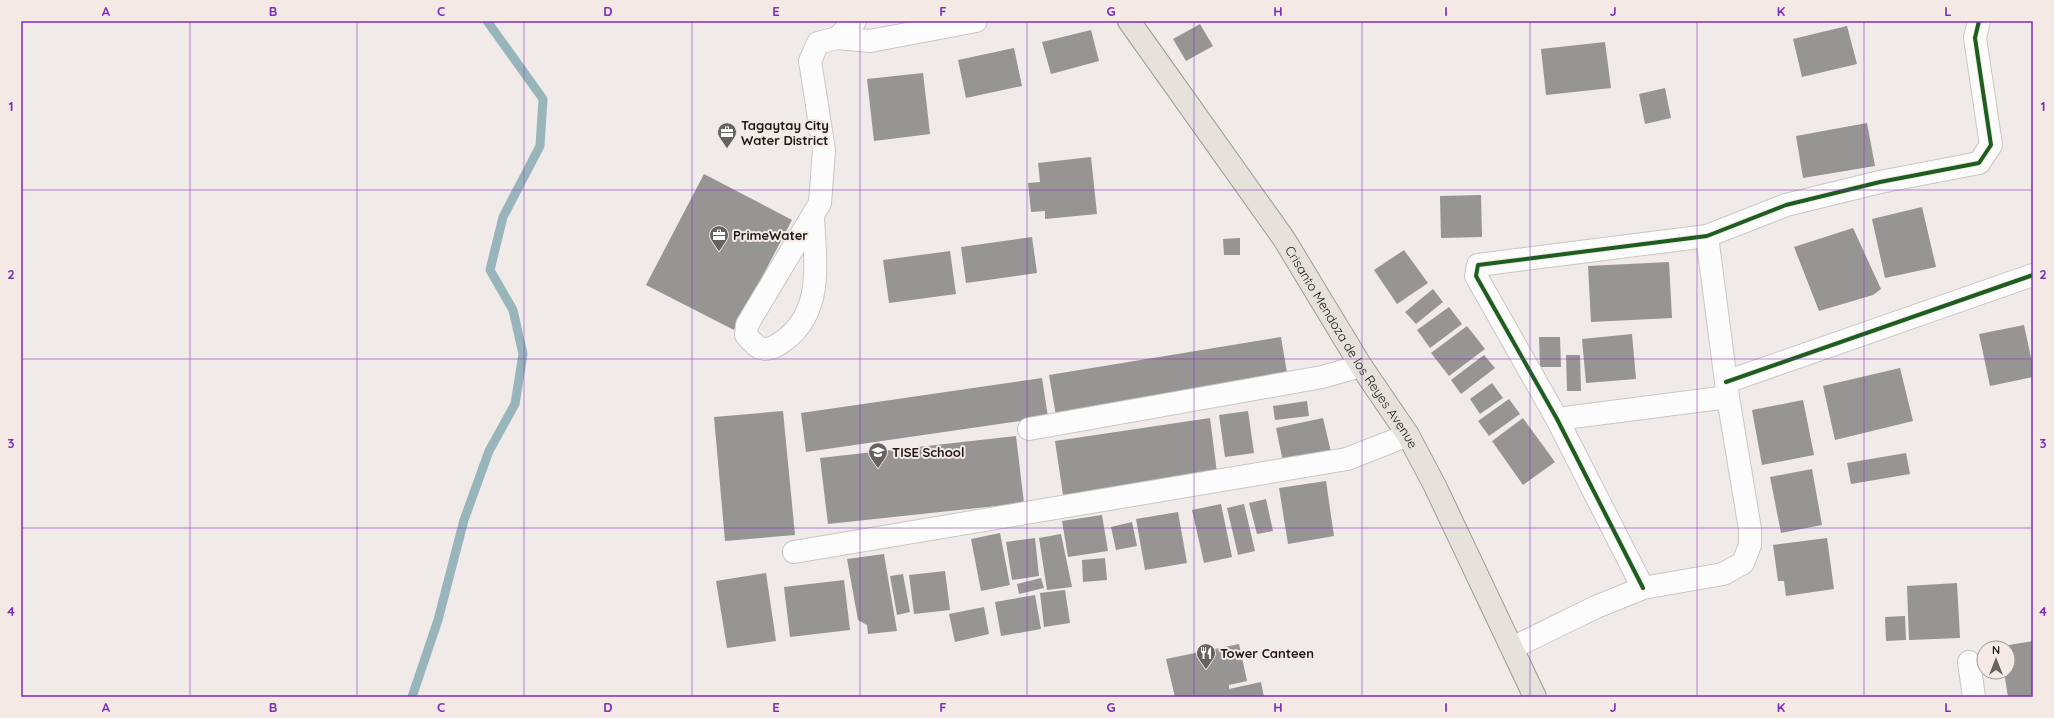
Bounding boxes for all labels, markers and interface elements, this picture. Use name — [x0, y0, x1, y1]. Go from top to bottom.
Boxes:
text: A — [102, 3, 111, 19]
text: B — [269, 3, 277, 19]
text: C — [437, 3, 445, 19]
text: D — [603, 3, 613, 19]
text: E — [772, 3, 780, 19]
text: F — [939, 3, 947, 19]
text: G — [1106, 3, 1116, 19]
text: H — [1273, 3, 1283, 19]
text: I — [1444, 3, 1448, 19]
text: J — [1609, 3, 1617, 19]
text: K — [1777, 3, 1786, 19]
text: L — [1944, 3, 1952, 19]
text: 1 — [8, 98, 14, 114]
text: 1 — [2040, 98, 2046, 114]
place label: Tagaytay City Water District — [741, 117, 829, 148]
office icon: Tagaytay City Water District — [716, 121, 738, 149]
office icon: PrimeWater — [708, 224, 730, 252]
place label: PrimeWater — [733, 227, 808, 243]
street label: Crisanto Mendoza de los Reyes Avenue — [1282, 243, 1422, 451]
text: 2 — [7, 266, 15, 282]
text: 2 — [2039, 266, 2047, 282]
text: 3 — [8, 435, 15, 451]
text: 3 — [2040, 435, 2047, 451]
school or university icon: TISE School — [867, 441, 889, 469]
place label: TISE School — [892, 444, 964, 460]
text: 4 — [7, 603, 15, 619]
text: 4 — [2039, 603, 2047, 619]
north arrow — [1976, 640, 2016, 680]
restaurant icon: Tower Canteen — [1195, 642, 1217, 670]
text: N — [1992, 643, 2000, 657]
place label: Tower Canteen — [1220, 645, 1314, 661]
text: A — [102, 699, 111, 715]
text: B — [269, 699, 277, 715]
text: C — [437, 699, 445, 715]
text: D — [603, 699, 613, 715]
text: E — [772, 699, 780, 715]
text: F — [939, 699, 947, 715]
text: G — [1106, 699, 1116, 715]
text: H — [1273, 699, 1283, 715]
text: I — [1444, 699, 1448, 715]
text: J — [1609, 699, 1617, 715]
text: K — [1777, 699, 1786, 715]
text: L — [1944, 699, 1952, 715]

